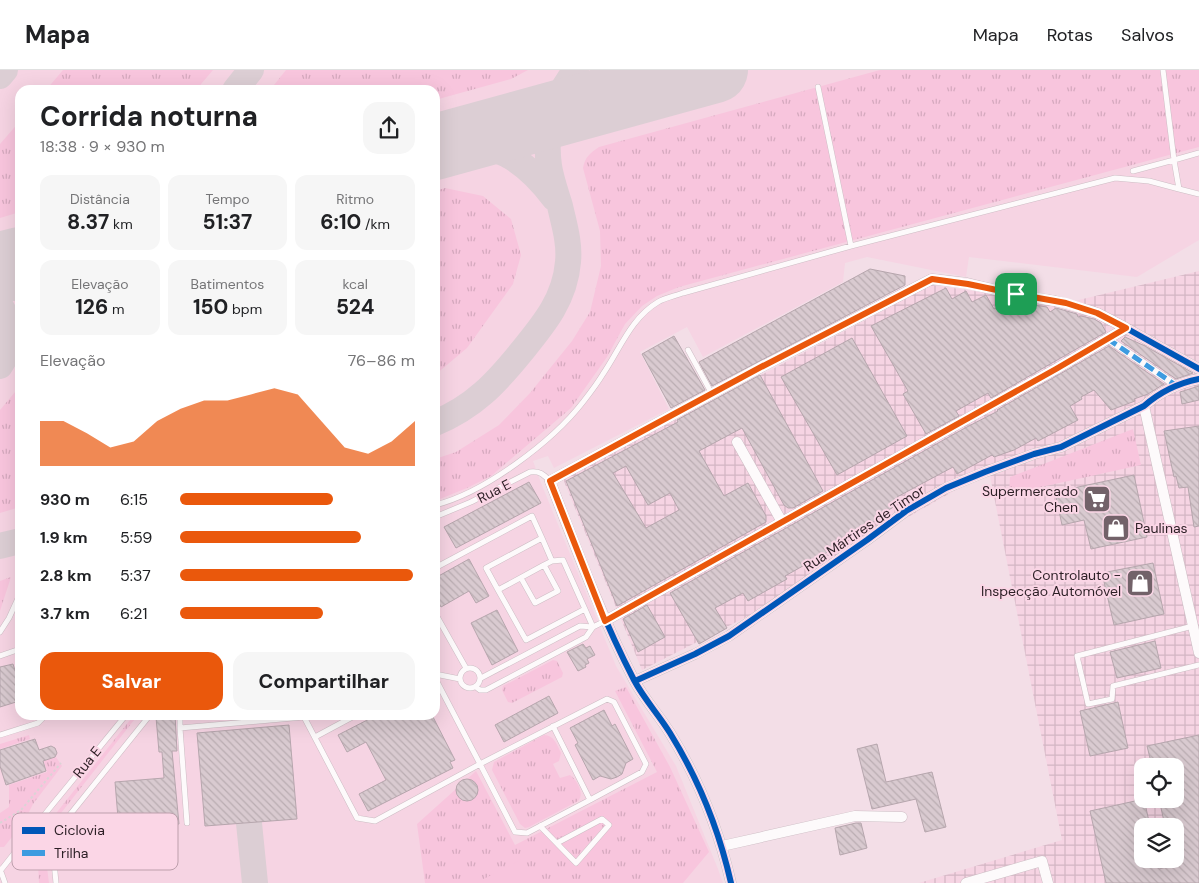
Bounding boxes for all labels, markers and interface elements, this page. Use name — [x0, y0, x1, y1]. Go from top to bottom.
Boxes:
text: Mapa — [25, 19, 90, 50]
text: Mapa — [973, 23, 1019, 47]
text: Rotas — [1047, 23, 1093, 47]
text: Salvos — [1121, 23, 1174, 47]
text: Corrida noturna — [40, 98, 258, 135]
button: share — [363, 102, 415, 154]
text: 18:38 · 9 × 930 m — [40, 136, 165, 157]
text: Distância — [70, 190, 130, 208]
text: Tempo — [205, 190, 250, 208]
text: Ritmo — [336, 190, 374, 208]
text: 8.37 — [67, 208, 109, 236]
text: 51:37 — [203, 208, 252, 236]
text: 6:10 — [320, 208, 361, 236]
text: km — [109, 215, 133, 233]
text: /km — [361, 215, 390, 233]
pin — [995, 273, 1037, 315]
text: Elevação — [71, 275, 128, 293]
text: Batimentos — [191, 275, 264, 293]
text: kcal — [343, 275, 368, 293]
icon: arrive — [1002, 280, 1030, 308]
text: 126 — [75, 293, 108, 321]
text: 150 — [193, 293, 228, 321]
text: 524 — [336, 293, 374, 321]
text: m — [108, 300, 124, 318]
text: bpm — [228, 300, 262, 318]
text: Elevação — [40, 350, 105, 371]
text: 76–86 m — [348, 350, 415, 371]
street label: Rua E — [474, 475, 514, 507]
street label: Rua Mártires de Timor — [800, 481, 928, 575]
place label: Supermercado Chen — [982, 482, 1078, 516]
supermarket icon: Supermercado Chen — [1082, 484, 1112, 514]
text: 930 m — [40, 489, 90, 510]
text: 6:15 — [120, 489, 148, 510]
shop icon: Paulinas — [1101, 513, 1131, 543]
place label: Paulinas — [1135, 519, 1188, 537]
text: 1.9 km — [40, 527, 88, 548]
text: 5:59 — [120, 527, 152, 548]
text: 2.8 km — [40, 565, 91, 586]
text: 5:37 — [120, 565, 151, 586]
place label: Controlauto - Inspecção Automóvel — [981, 566, 1121, 600]
shop icon: Controlauto - Inspecção Automóvel — [1125, 568, 1155, 598]
text: 3.7 km — [40, 603, 90, 624]
text: 6:21 — [120, 603, 148, 624]
button: Salvar — [40, 652, 223, 710]
button: Compartilhar — [233, 652, 415, 710]
street label: Rua E — [69, 742, 105, 781]
map controls — [1134, 758, 1184, 868]
button: locate — [1134, 758, 1184, 808]
legend — [12, 813, 178, 870]
button: layers — [1134, 818, 1184, 868]
text: Ciclovia — [54, 821, 105, 839]
text: Trilha — [54, 844, 88, 862]

